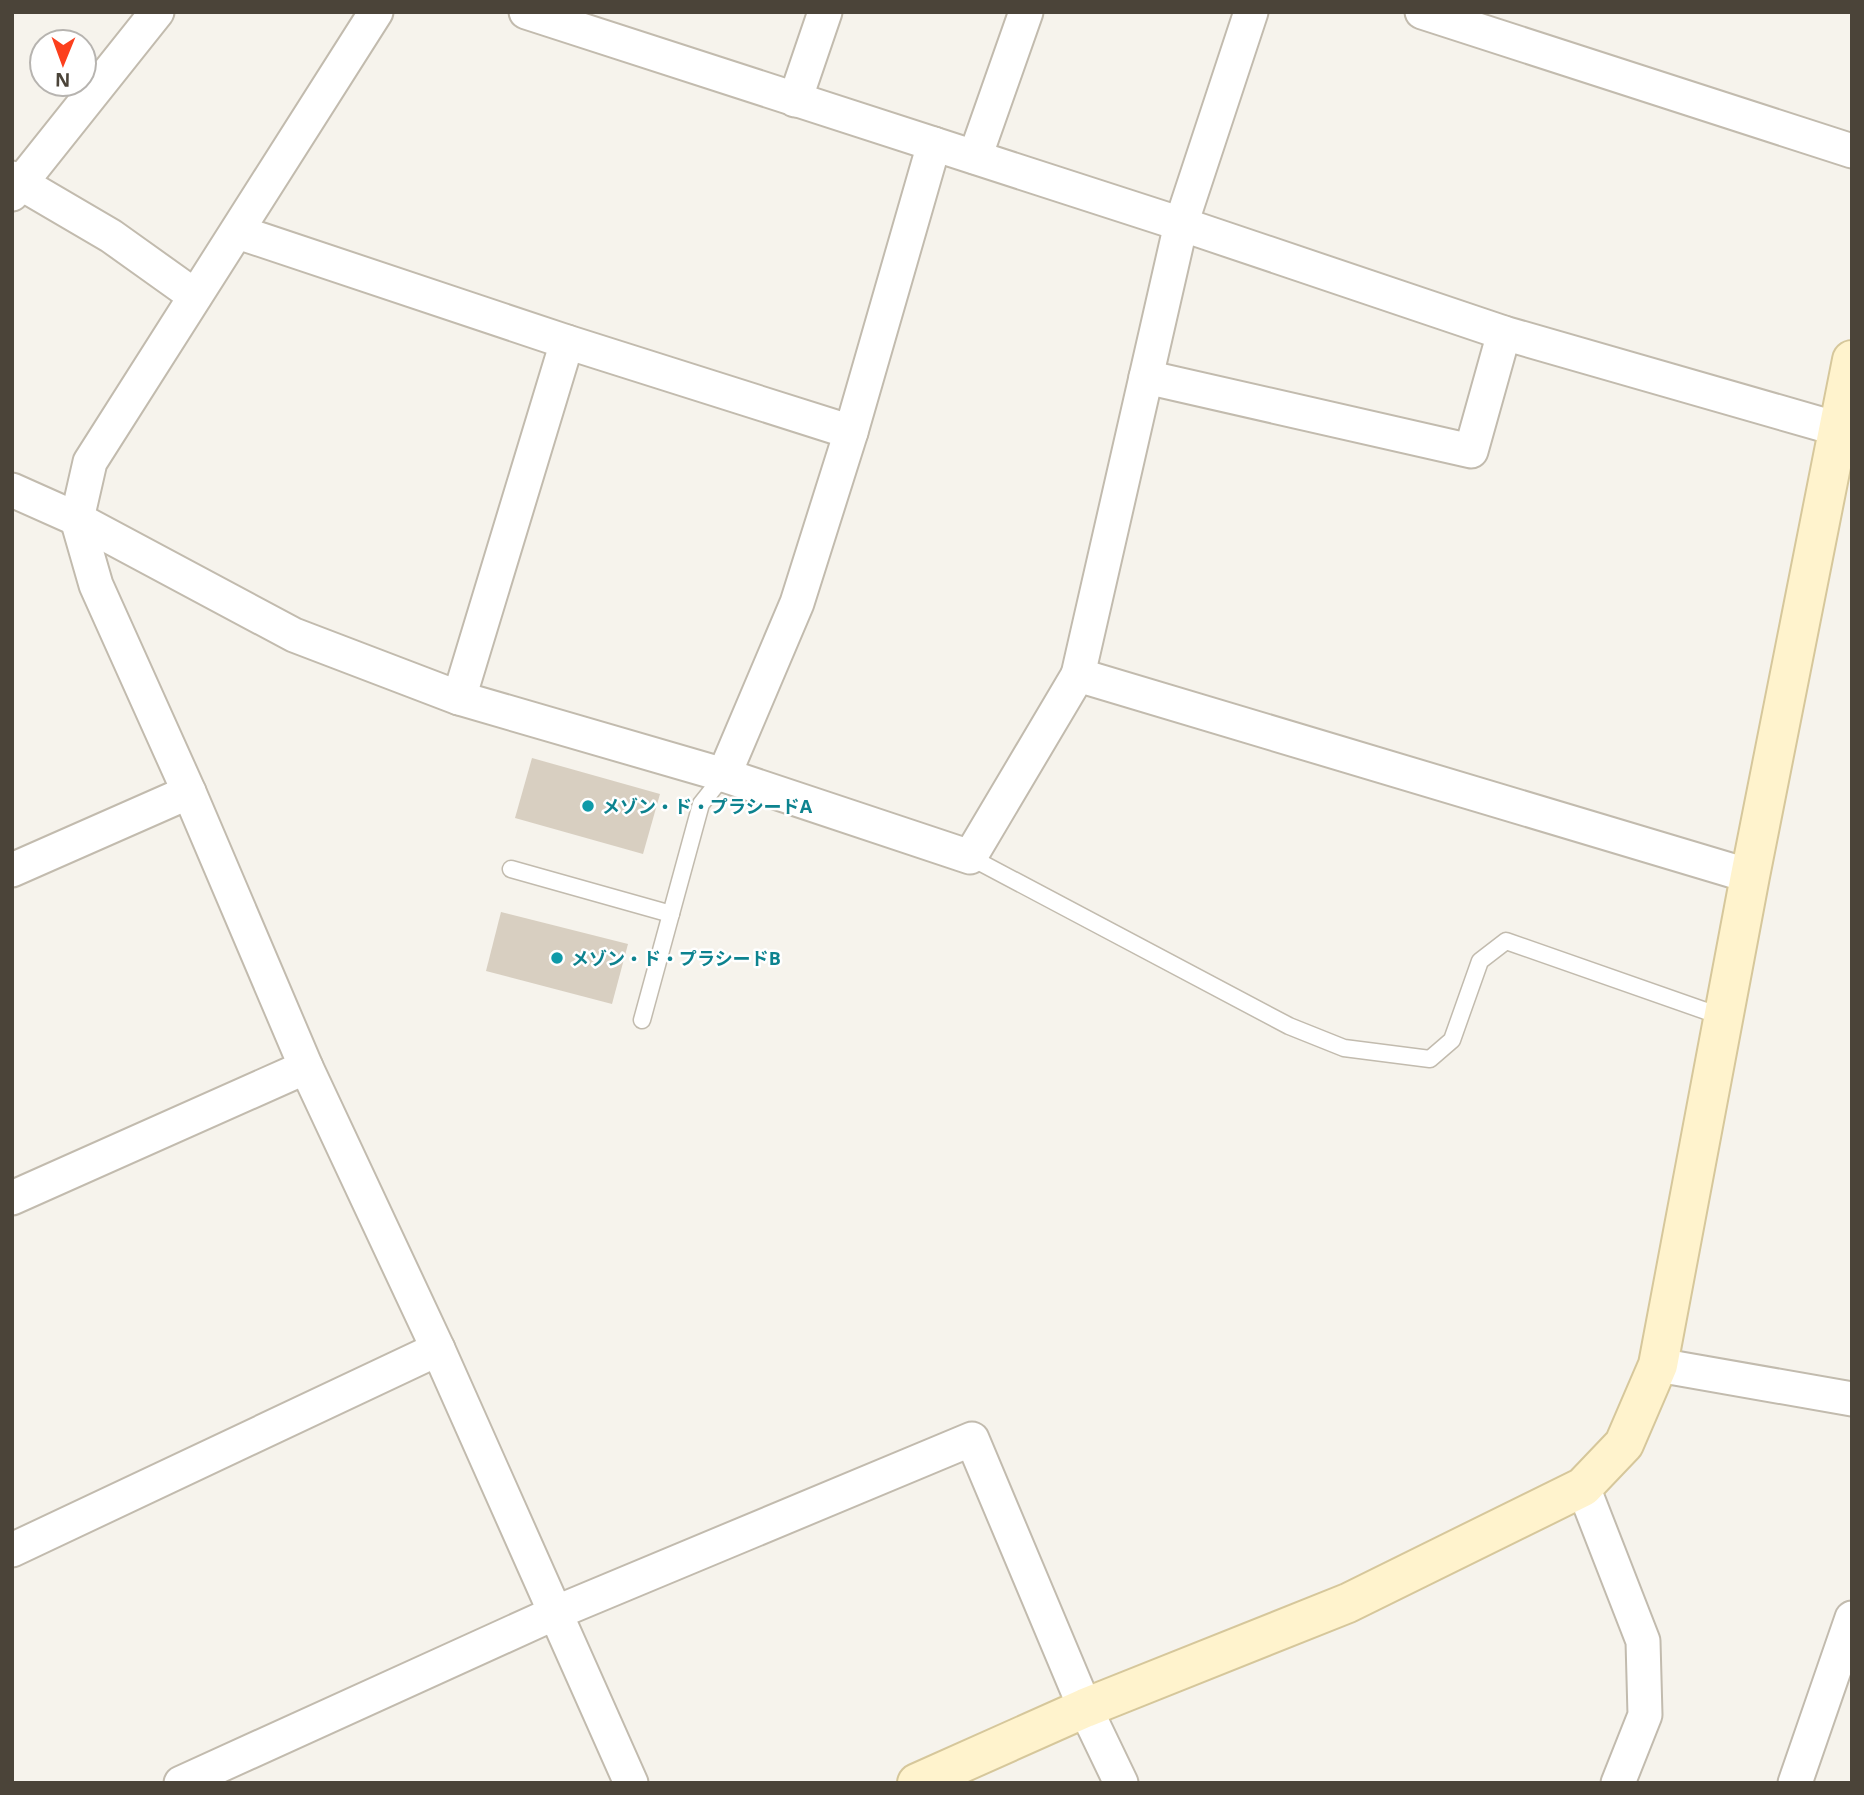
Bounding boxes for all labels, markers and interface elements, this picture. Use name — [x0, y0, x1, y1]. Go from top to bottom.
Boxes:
north arrow — [28, 28, 98, 98]
text: N — [55, 67, 71, 93]
place label: メゾン・ド・プラシードA — [602, 794, 813, 818]
marker: メゾン・ド・プラシードA — [580, 798, 596, 814]
place label: メゾン・ド・プラシードB — [571, 946, 781, 970]
marker: メゾン・ド・プラシードB — [549, 950, 565, 966]

